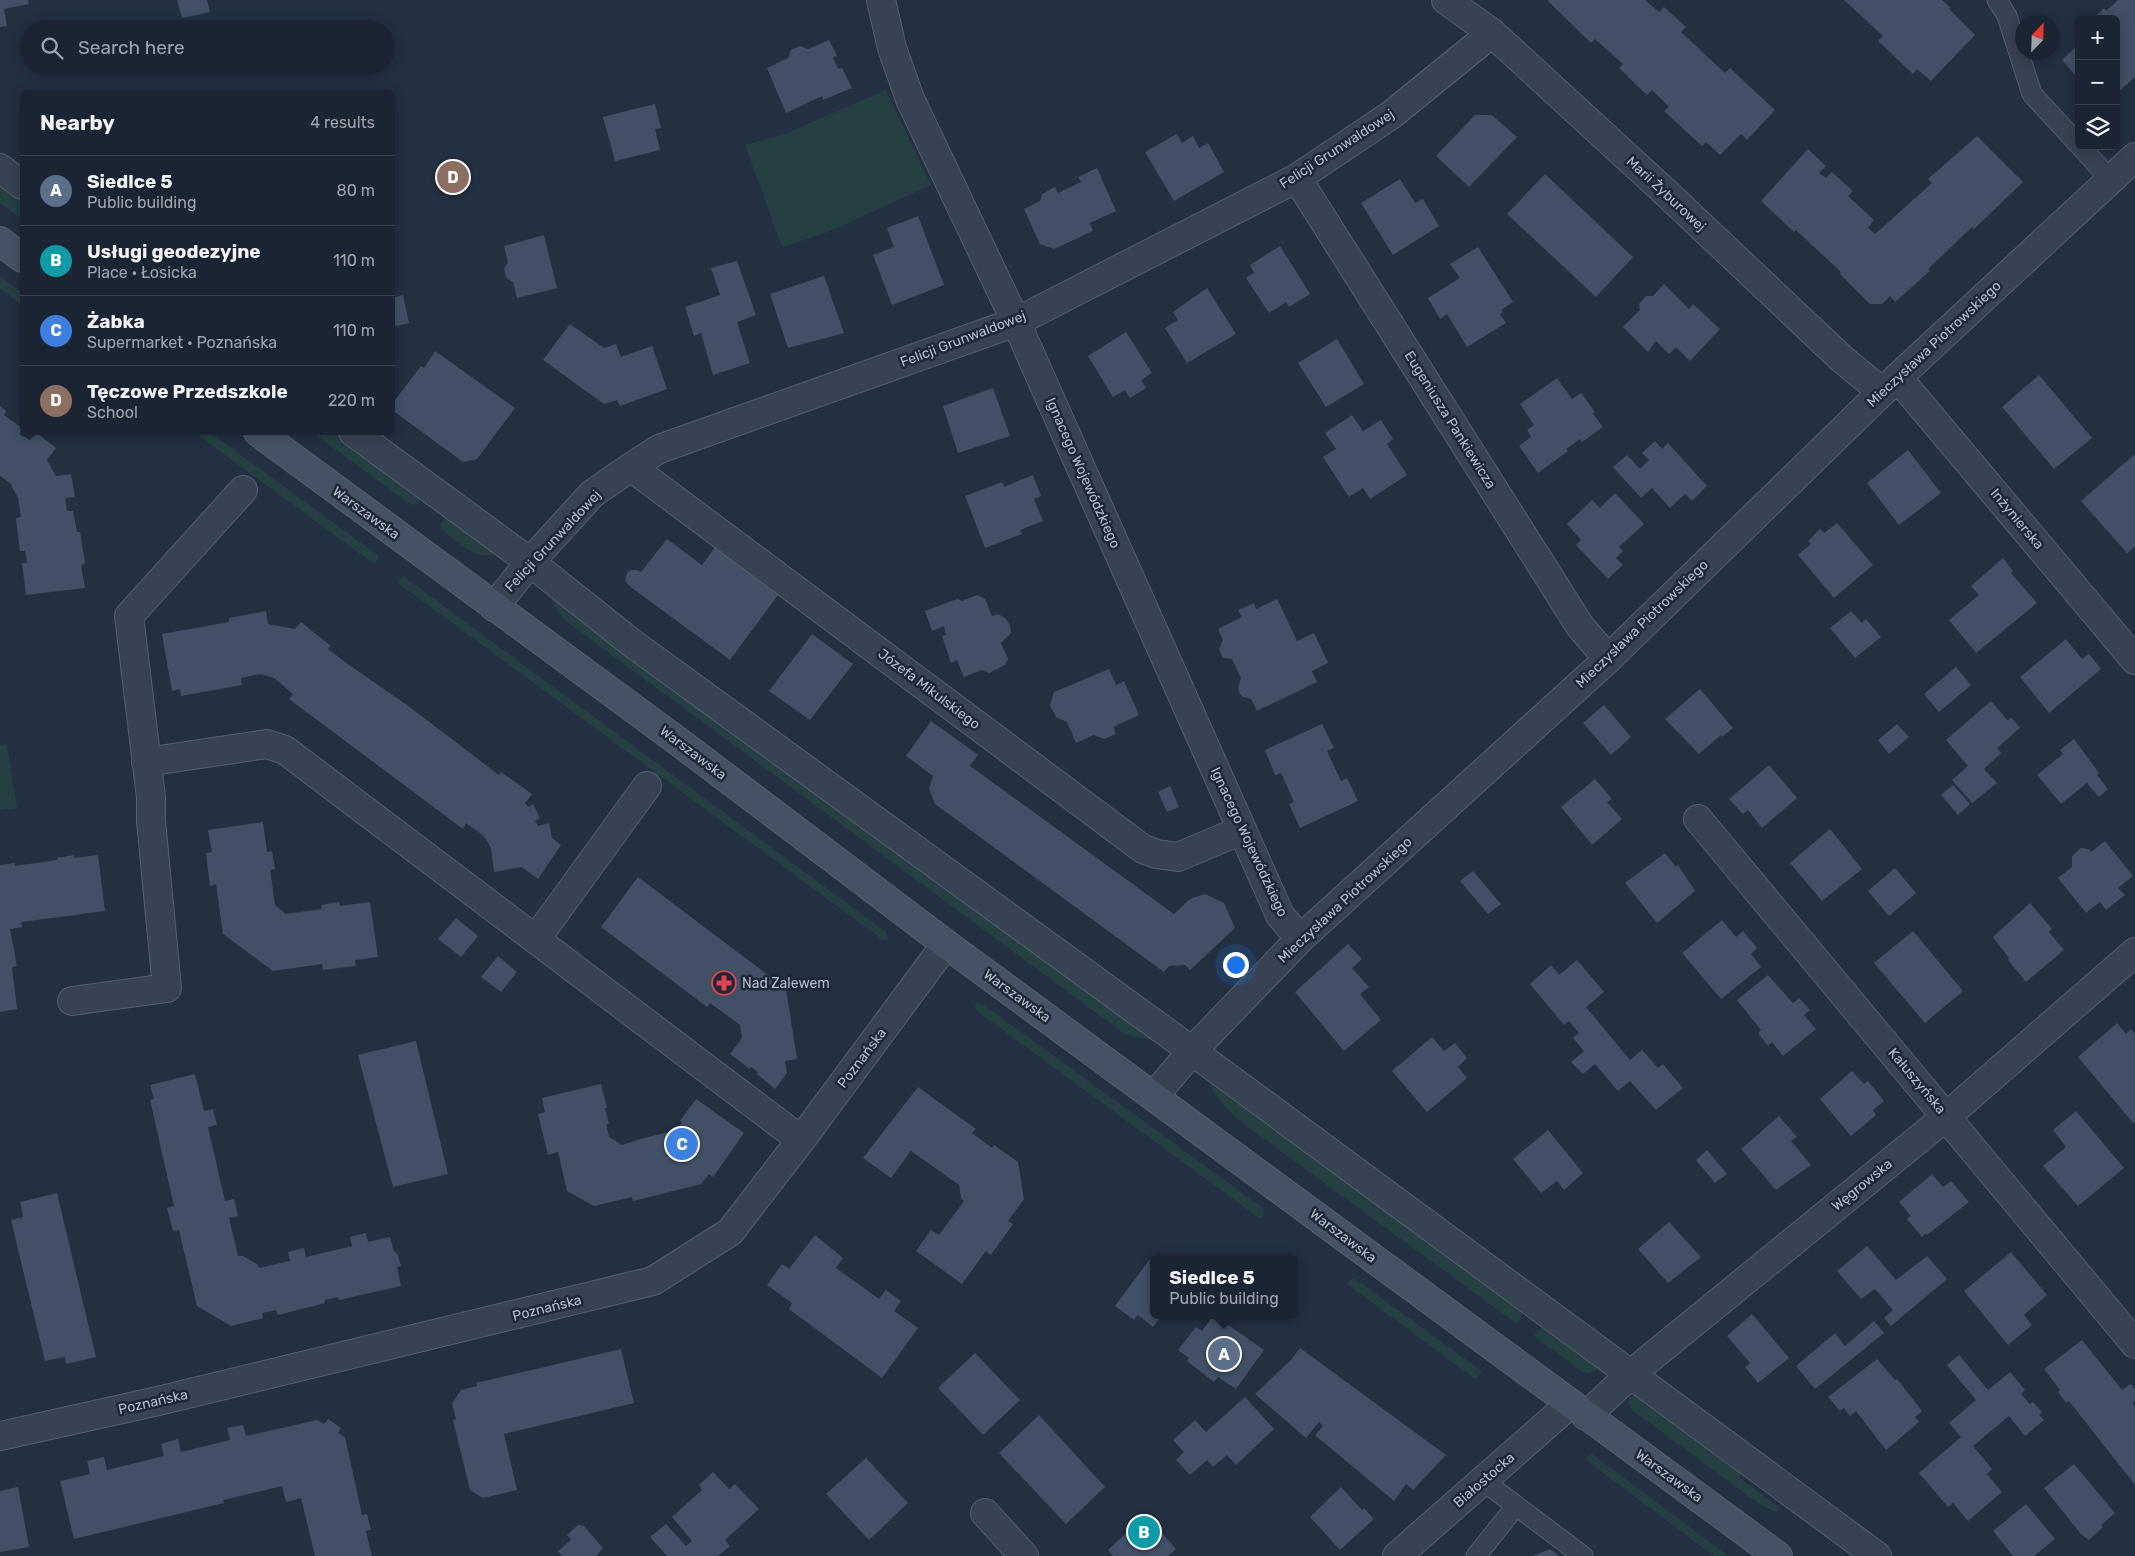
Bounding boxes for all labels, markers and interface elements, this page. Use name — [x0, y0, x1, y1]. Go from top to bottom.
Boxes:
north arrow — [2015, 15, 2060, 60]
map controls — [2075, 15, 2120, 150]
button: + — [2075, 15, 2120, 60]
search box — [20, 20, 395, 75]
icon: search — [38, 34, 66, 62]
text: Search here — [78, 36, 185, 59]
button: − — [2075, 60, 2120, 105]
button: layers — [2075, 105, 2120, 150]
street label: Felicji Grunwaldowej — [1277, 106, 1397, 192]
text: Nearby — [40, 110, 115, 135]
text: 4 results — [310, 113, 375, 132]
street label: Marii Żyburowej — [1623, 153, 1709, 235]
pin: D — [437, 158, 469, 196]
text: Siedlce 5 — [87, 170, 173, 193]
text: A — [50, 181, 62, 200]
text: 80 m — [337, 181, 375, 200]
text: Public building — [87, 193, 197, 212]
text: Usługi geodezyjne — [87, 240, 261, 263]
text: B — [50, 251, 62, 270]
text: 110 m — [333, 251, 375, 270]
text: Place · Łosicka — [87, 263, 197, 282]
street label: Mieczysława Piotrowskiego — [1863, 277, 2005, 411]
street label: Felicji Grunwaldowej — [898, 307, 1028, 371]
text: Żabka — [87, 310, 145, 333]
text: C — [50, 321, 62, 340]
text: 110 m — [333, 321, 375, 340]
text: Supermarket · Poznańska — [87, 333, 277, 352]
street label: Eugeniusza Pankiewicza — [1401, 348, 1499, 492]
text: Tęczowe Przedszkole — [87, 380, 288, 403]
text: D — [50, 391, 62, 410]
text: 220 m — [328, 391, 375, 410]
street label: Ignacego Wojewódzkiego — [1042, 395, 1124, 551]
text: School — [87, 403, 138, 422]
street label: Warszawska — [329, 483, 403, 543]
street label: Inżynierska — [1987, 485, 2047, 553]
street label: Felicji Grunwaldowej — [501, 487, 605, 595]
street label: Mieczysława Piotrowskiego — [1572, 556, 1712, 692]
street label: Józefa Mikulskiego — [875, 645, 983, 733]
street label: Warszawska — [656, 722, 730, 784]
street label: Ignacego Wojewódzkiego — [1207, 765, 1291, 919]
street label: Mieczysława Piotrowskiego — [1274, 833, 1416, 967]
your location — [1223, 952, 1249, 978]
street label: Warszawska — [980, 966, 1054, 1026]
pharmacy icon: Nad Zalewem — [711, 970, 737, 996]
place label: Nad Zalewem — [742, 975, 830, 992]
street label: Poznańska — [834, 1025, 890, 1091]
street label: Kałuszyńska — [1885, 1045, 1949, 1117]
pin: C — [666, 1125, 698, 1163]
street label: Węgrowska — [1828, 1155, 1896, 1215]
street label: Warszawska — [1306, 1205, 1380, 1267]
popup — [1150, 1254, 1298, 1319]
text: Siedlce 5 — [1169, 1266, 1255, 1289]
text: Public building — [1169, 1289, 1279, 1308]
street label: Poznańska — [511, 1291, 583, 1325]
pin: A — [1208, 1335, 1240, 1373]
street label: Poznańska — [117, 1386, 189, 1418]
street label: Warszawska — [1632, 1446, 1706, 1506]
street label: Białostocka — [1450, 1449, 1518, 1511]
pin: B — [1128, 1513, 1160, 1551]

